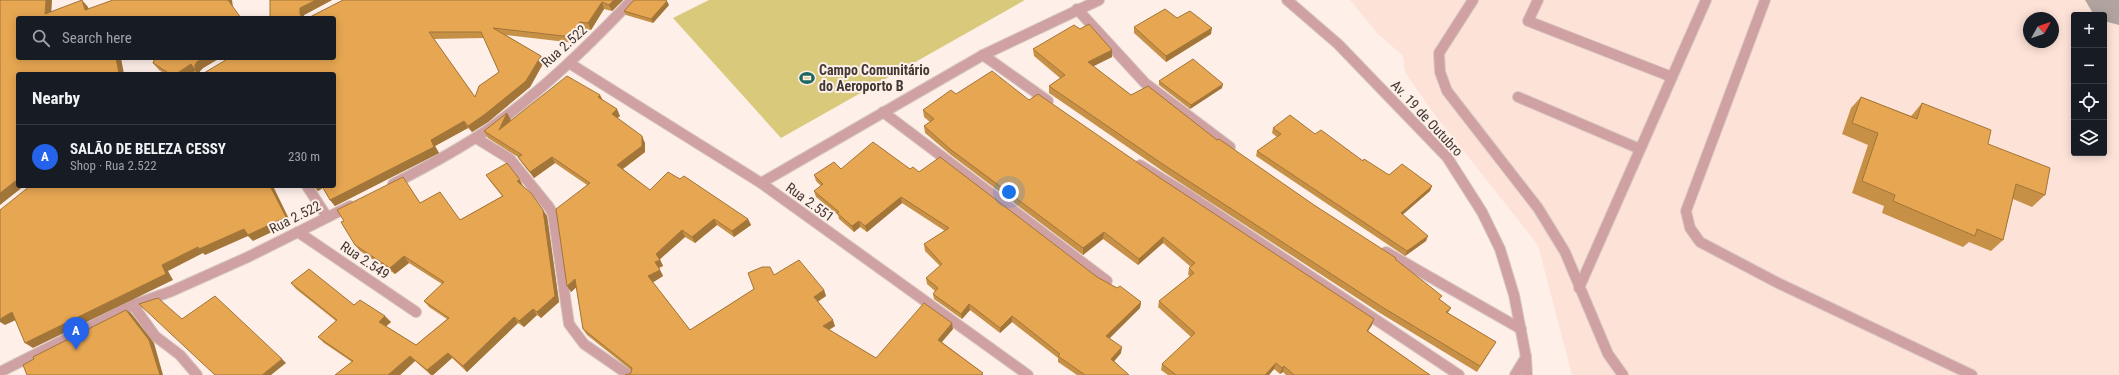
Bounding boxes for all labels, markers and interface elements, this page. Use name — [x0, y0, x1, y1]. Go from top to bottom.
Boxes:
north arrow — [2023, 12, 2059, 48]
map controls — [2071, 12, 2107, 156]
button: + — [2071, 12, 2107, 48]
search box — [16, 16, 336, 60]
street label: Rua 2.522 — [538, 21, 590, 70]
icon: search — [30, 27, 52, 49]
text: Search here — [62, 29, 132, 47]
button: − — [2071, 48, 2107, 84]
place label: Campo Comunitário do Aeroporto B — [819, 62, 930, 94]
sports icon: Campo Comunitário do Aeroporto B — [798, 69, 816, 87]
street label: Av. 19 de Outubro — [1388, 77, 1466, 159]
button: locate — [2071, 84, 2107, 120]
text: Nearby — [32, 88, 80, 108]
button: layers — [2071, 120, 2107, 156]
text: SALÃO DE BELEZA CESSY — [70, 140, 226, 158]
text: A — [41, 149, 49, 164]
text: 230 m — [288, 149, 320, 164]
text: Shop · Rua 2.522 — [70, 158, 157, 173]
street label: Rua 2.551 — [783, 179, 837, 225]
your location — [999, 182, 1019, 202]
street label: Rua 2.522 — [267, 197, 323, 237]
street label: Rua 2.549 — [338, 238, 392, 282]
pin: A — [63, 317, 89, 350]

